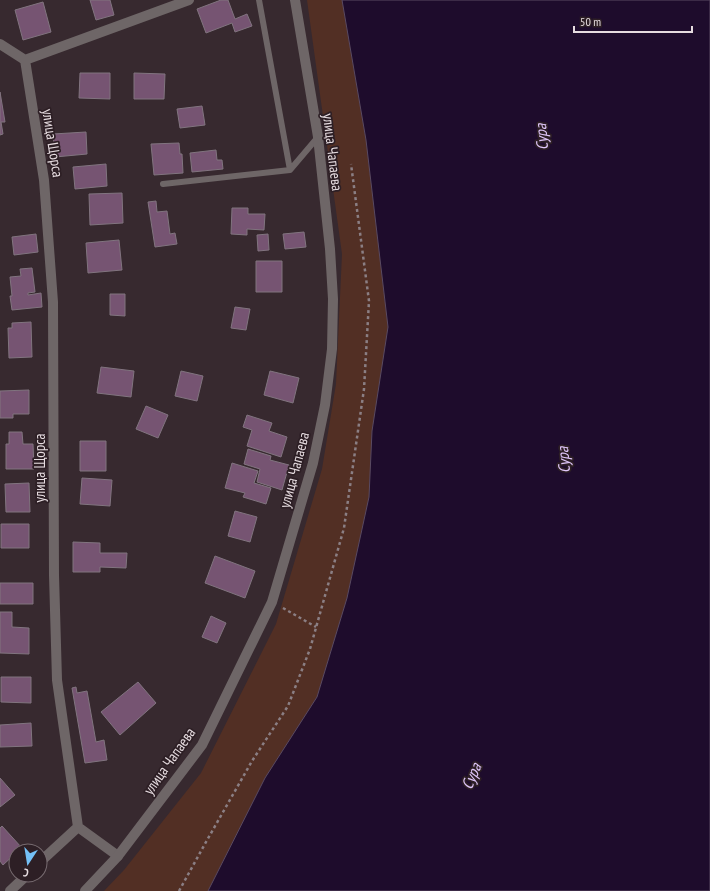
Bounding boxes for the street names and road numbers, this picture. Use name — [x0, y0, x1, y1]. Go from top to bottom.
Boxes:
street label: улица Щорса — [38, 107, 68, 179]
street label: улица Чапаева — [319, 112, 347, 192]
street label: улица Чапаева — [275, 430, 313, 510]
street label: улица Щорса — [30, 433, 49, 503]
street label: улица Чапаева — [139, 724, 199, 798]

